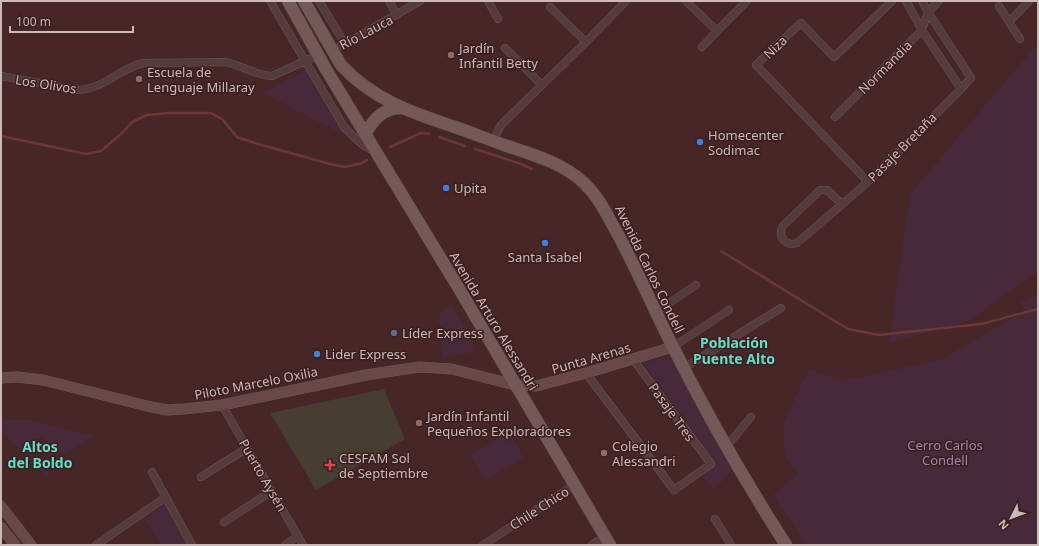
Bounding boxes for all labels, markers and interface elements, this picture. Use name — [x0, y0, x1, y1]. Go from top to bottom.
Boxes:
scale bar — [10, 8, 133, 34]
street label: Río Lauca — [336, 10, 396, 54]
text: 100 m — [16, 13, 51, 30]
street label: Niza — [759, 31, 791, 63]
street label: Normandia — [854, 36, 916, 98]
place label: Jardín Infantil Betty — [457, 39, 538, 72]
marker: Jardín Infantil Betty — [446, 50, 456, 60]
place label: Escuela de Lenguaje Millaray — [147, 63, 255, 96]
street label: Los Olivos — [14, 70, 78, 98]
marker: Escuela de Lenguaje Millaray — [134, 74, 144, 84]
street label: Pasaje Bretaña — [863, 108, 941, 186]
place label: Homecenter Sodimac — [708, 126, 785, 159]
marker: Homecenter Sodimac — [695, 137, 705, 147]
place label: Upita — [454, 179, 487, 197]
marker: Upita — [441, 183, 451, 193]
street label: Avenida Carlos Condell — [611, 202, 689, 336]
marker: Santa Isabel — [540, 238, 550, 248]
street label: Avenida Arturo Alessandri — [445, 248, 543, 394]
place label: Santa Isabel — [508, 248, 582, 266]
place label: Líder Express — [402, 324, 483, 342]
marker: Líder Express — [389, 328, 399, 338]
district label: Población Puente Alto — [693, 333, 775, 368]
street label: Punta Arenas — [549, 338, 633, 378]
place label: Lider Express — [325, 345, 406, 363]
marker: Lider Express — [312, 349, 322, 359]
street label: Piloto Marcelo Oxilia — [193, 362, 319, 404]
street label: Pasaje Tres — [645, 379, 699, 445]
place label: Jardín Infantil Pequeños Exploradores — [425, 407, 571, 440]
marker: Jardín Infantil Pequeños Exploradores — [414, 418, 424, 428]
street label: Puerto Aysén — [235, 435, 291, 515]
park label: Cerro Carlos Condell — [907, 436, 983, 469]
district label: Altos del Boldo — [8, 437, 73, 472]
place label: Colegio Alessandri — [612, 437, 676, 470]
marker: Colegio Alessandri — [599, 448, 609, 458]
place label: CESFAM Sol de Septiembre — [339, 449, 428, 482]
marker: CESFAM Sol de Septiembre — [324, 459, 336, 471]
street label: Chile Chico — [506, 482, 572, 534]
north arrow — [991, 498, 1031, 538]
text: N — [995, 517, 1012, 533]

